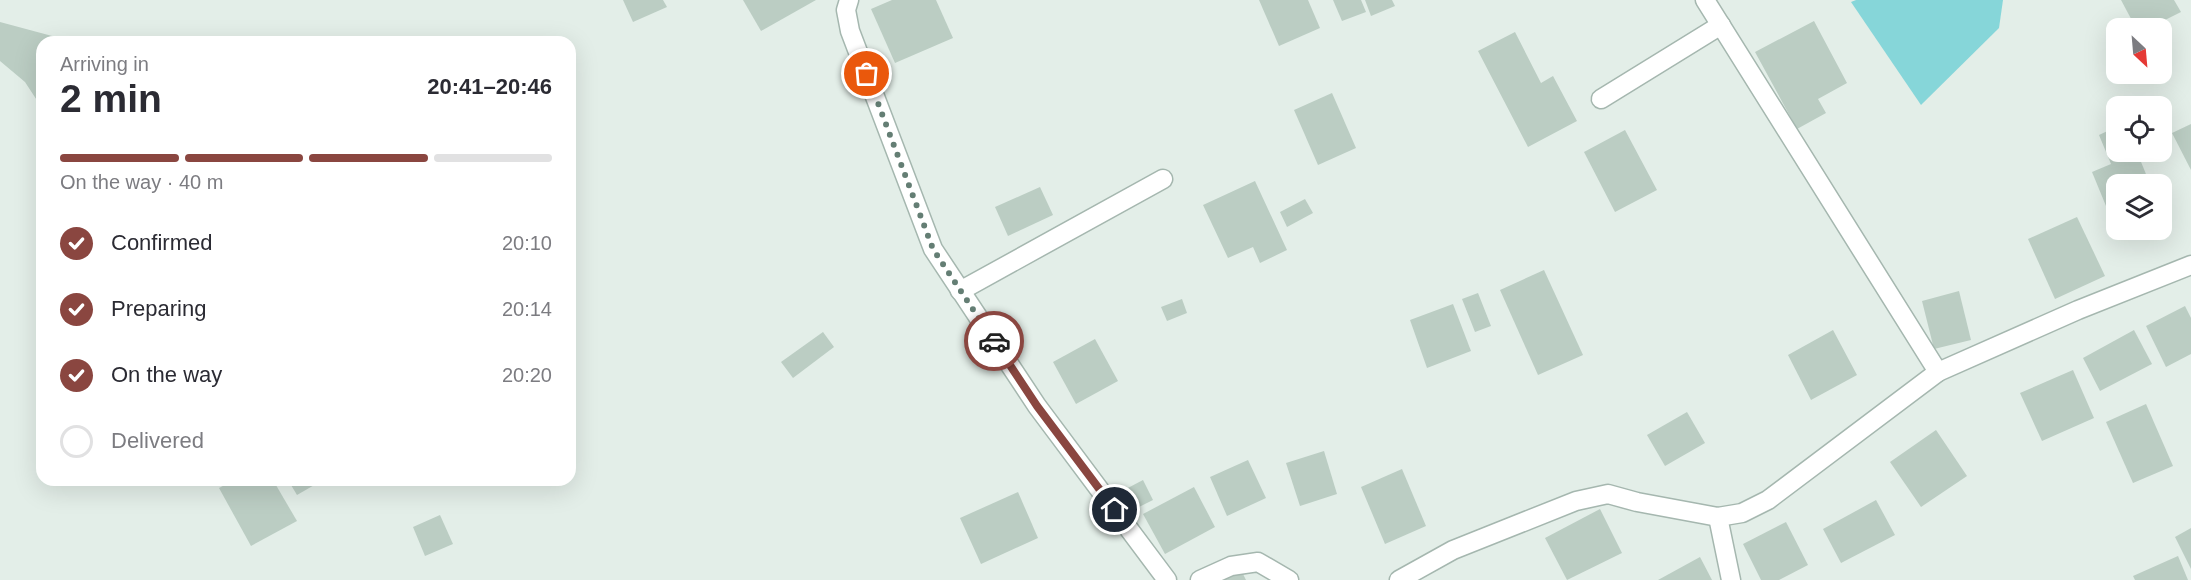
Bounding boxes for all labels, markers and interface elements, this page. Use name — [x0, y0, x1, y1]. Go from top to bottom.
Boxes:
north arrow — [2106, 18, 2172, 84]
map controls — [2106, 18, 2172, 240]
pin — [841, 48, 892, 99]
text: Arriving in — [60, 53, 149, 75]
icon: bag — [850, 57, 883, 90]
text: 20:41–20:46 — [427, 74, 552, 99]
text: 2 min — [60, 77, 162, 120]
button: locate — [2106, 96, 2172, 162]
text: On the way · 40 m — [60, 171, 223, 193]
button: layers — [2106, 174, 2172, 240]
icon: check — [60, 227, 93, 260]
text: Confirmed — [111, 230, 212, 255]
text: 20:10 — [502, 232, 552, 254]
icon: check — [60, 293, 93, 326]
text: Preparing — [111, 296, 206, 321]
text: 20:14 — [502, 298, 552, 320]
courier — [964, 311, 1024, 371]
icon: car — [978, 325, 1011, 358]
icon: check — [60, 359, 93, 392]
text: On the way — [111, 362, 222, 387]
text: 20:20 — [502, 364, 552, 386]
text: Delivered — [111, 428, 204, 453]
pin — [1089, 484, 1140, 535]
icon: home — [1098, 493, 1131, 526]

